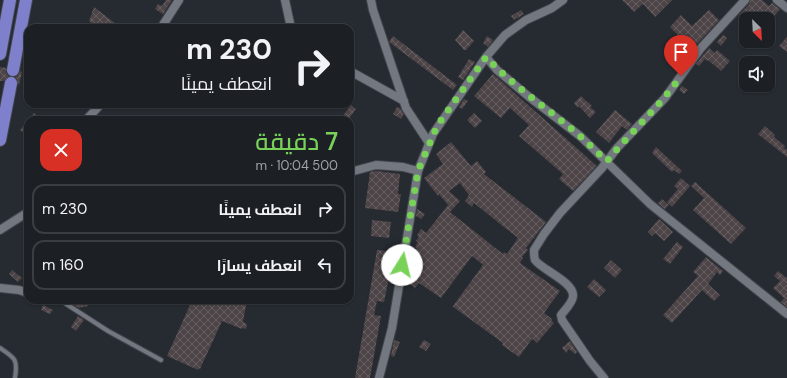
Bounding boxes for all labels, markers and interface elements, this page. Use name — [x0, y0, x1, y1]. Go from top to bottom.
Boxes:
north arrow — [739, 12, 775, 48]
map controls — [739, 12, 775, 92]
text: 230 m — [186, 31, 272, 68]
pin — [664, 35, 698, 76]
icon: right — [286, 40, 338, 92]
icon: arrive — [670, 41, 692, 63]
button: sound — [739, 56, 775, 92]
text: انعطف يمينًا — [181, 72, 272, 96]
text: 7 دقيقة — [255, 126, 338, 157]
button: close — [40, 129, 82, 171]
text: 500 m · 10:04 — [255, 157, 338, 174]
icon: right — [314, 198, 336, 220]
text: 230 m — [42, 199, 87, 219]
text: انعطف يمينًا — [219, 200, 302, 220]
position arrow — [381, 244, 423, 286]
icon: left — [314, 254, 336, 276]
text: 160 m — [42, 255, 84, 275]
text: انعطف يسارًا — [217, 256, 302, 276]

